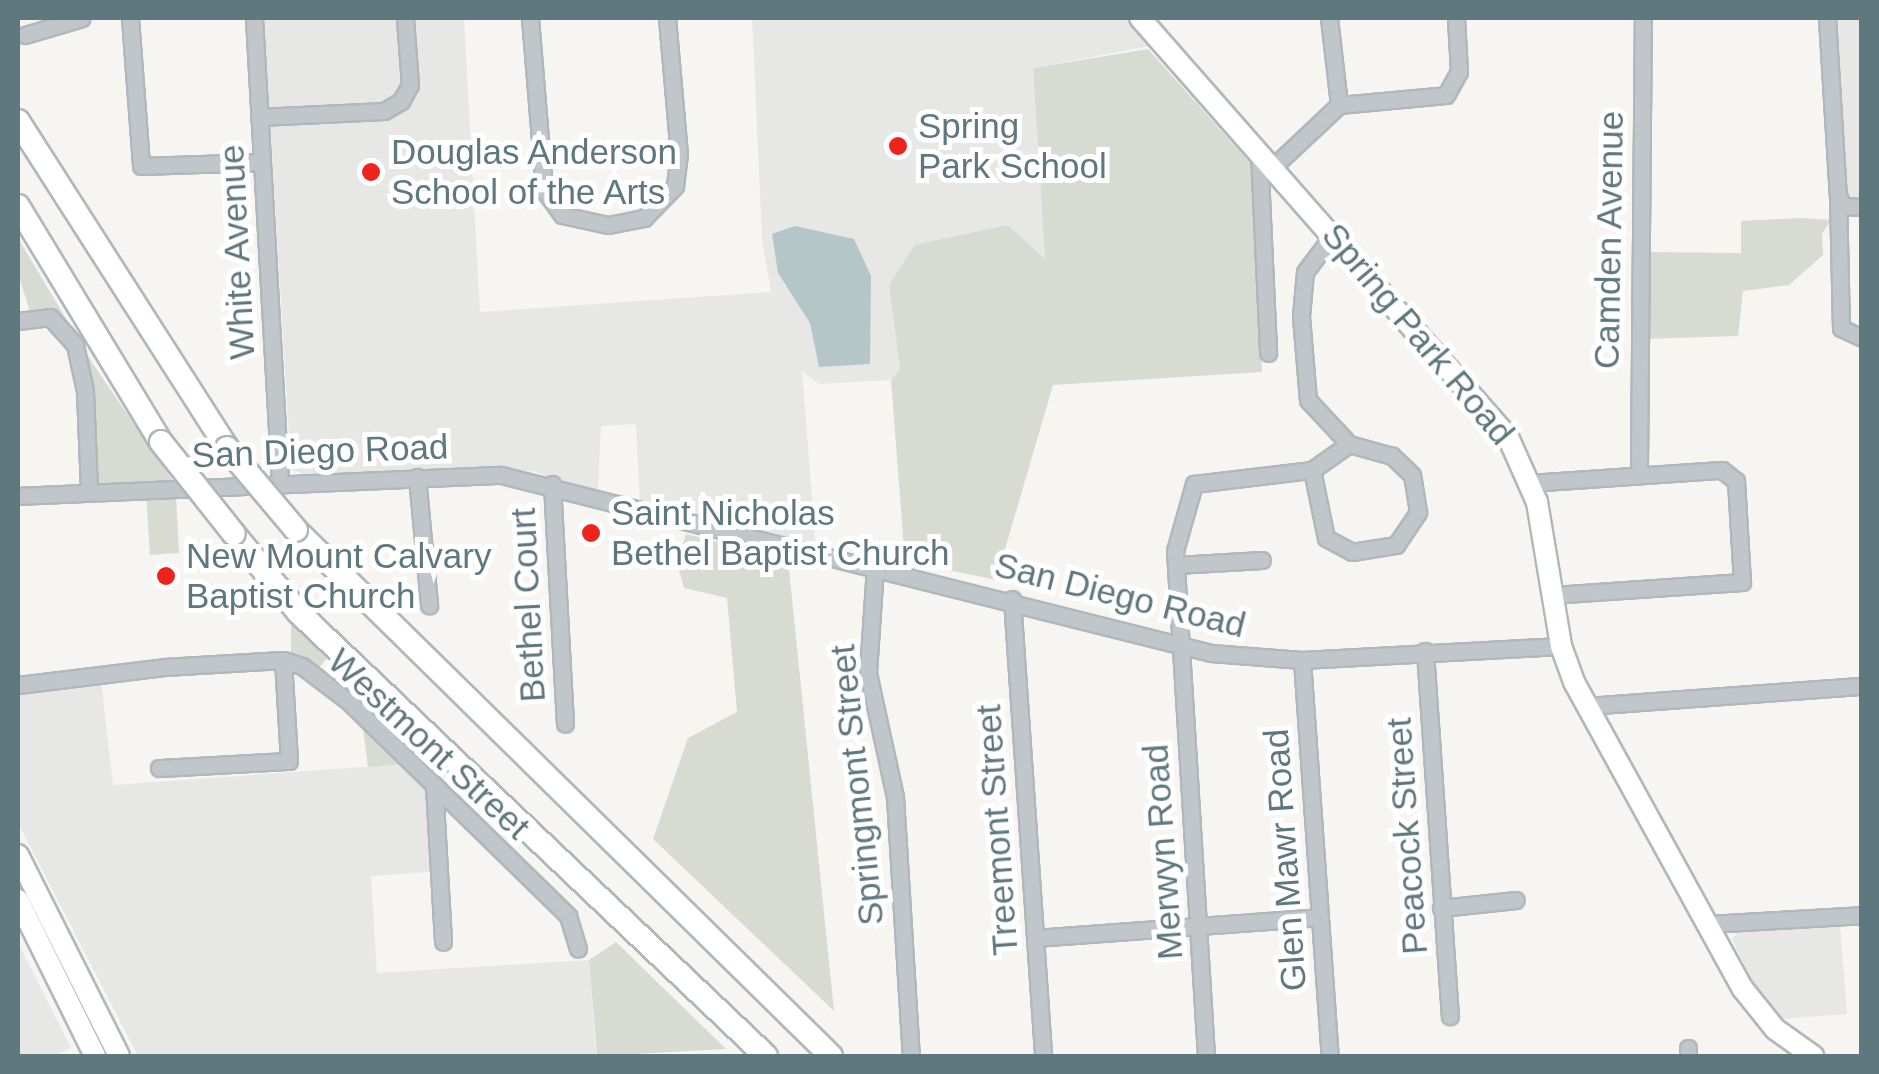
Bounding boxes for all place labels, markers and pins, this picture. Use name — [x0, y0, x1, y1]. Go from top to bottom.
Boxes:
place label: Spring Park School — [918, 105, 1107, 187]
place label: Douglas Anderson School of the Arts — [391, 131, 679, 213]
marker: Spring Park School — [887, 135, 909, 157]
marker: Douglas Anderson School of the Arts — [360, 161, 382, 183]
place label: Saint Nicholas Bethel Baptist Church — [611, 492, 950, 574]
marker: Saint Nicholas Bethel Baptist Church — [580, 522, 602, 544]
place label: New Mount Calvary Baptist Church — [186, 535, 491, 617]
marker: New Mount Calvary Baptist Church — [155, 565, 177, 587]

